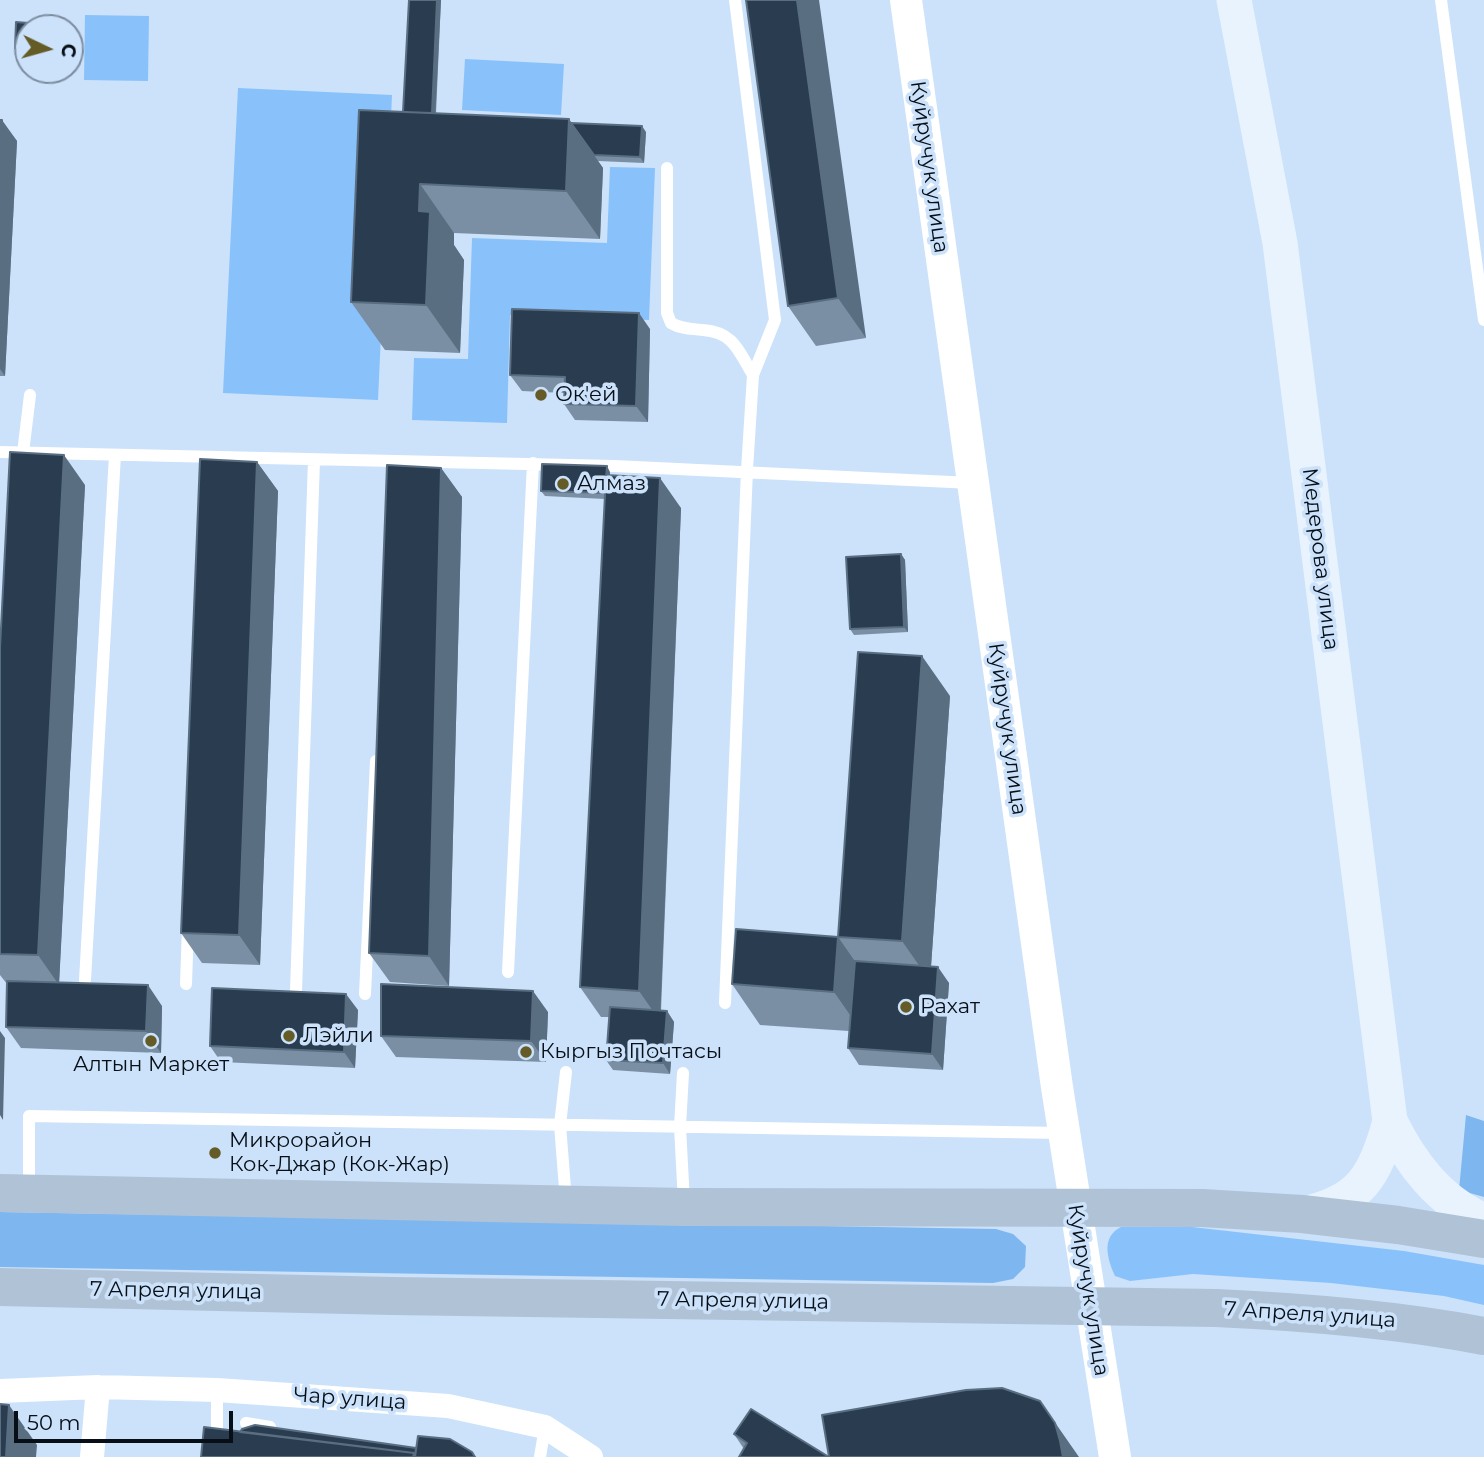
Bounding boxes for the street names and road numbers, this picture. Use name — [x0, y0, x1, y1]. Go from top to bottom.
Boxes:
street label: Куйручук улица — [904, 79, 954, 255]
street label: Медерова улица — [1296, 466, 1344, 652]
street label: Куйручук улица — [982, 641, 1032, 817]
street label: Куйручук улица — [1062, 1202, 1114, 1378]
street label: 7 Апреля улица — [90, 1277, 262, 1305]
street label: 7 Апреля улица — [657, 1287, 829, 1315]
street label: 7 Апреля улица — [1223, 1296, 1397, 1334]
street label: Чар улица — [293, 1382, 407, 1416]

